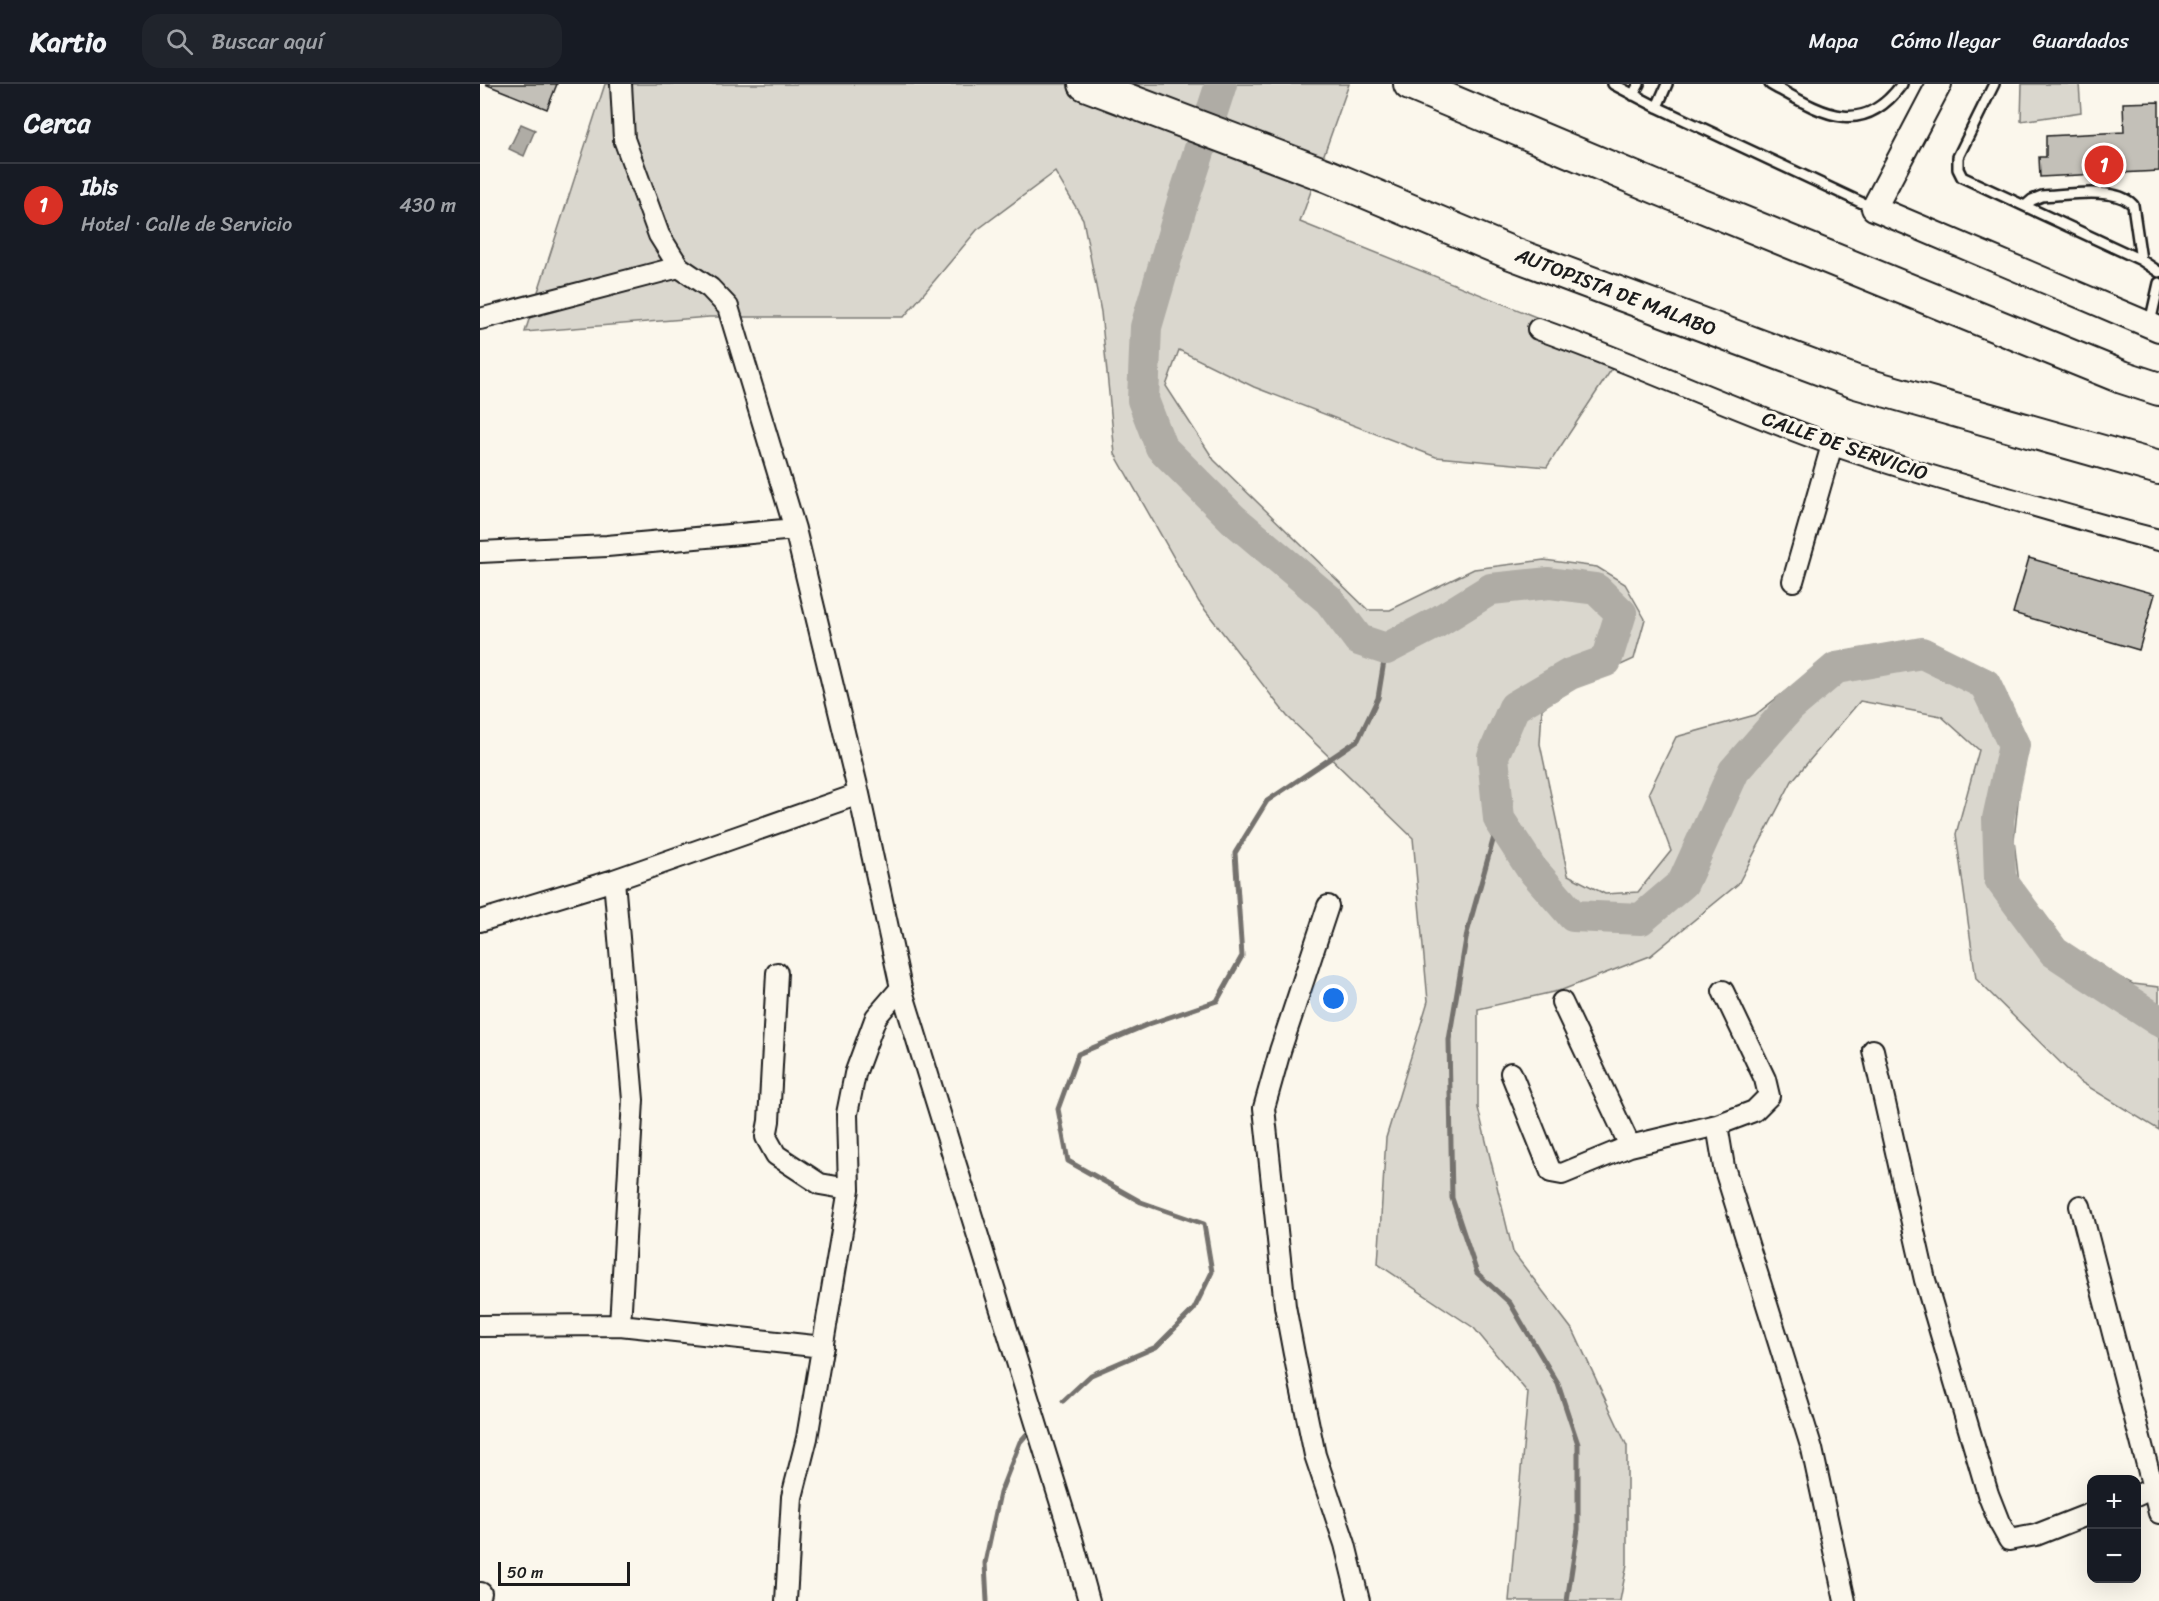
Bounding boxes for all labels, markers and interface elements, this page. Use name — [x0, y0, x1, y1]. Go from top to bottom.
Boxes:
search box — [142, 14, 562, 68]
text: Kartio — [30, 17, 106, 66]
text: Buscar aquí — [211, 22, 324, 61]
text: Mapa — [1809, 22, 1858, 60]
text: Cómo llegar — [1891, 22, 2000, 60]
text: Guardados — [2033, 22, 2129, 60]
icon: search — [163, 25, 196, 58]
text: Cerca — [24, 100, 90, 146]
pin: 1 — [2084, 142, 2124, 188]
text: Ibis — [81, 168, 118, 207]
text: 1 — [39, 188, 48, 223]
text: 430 m — [399, 188, 456, 223]
text: Hotel · Calle de Servicio — [81, 207, 292, 242]
street label: AUTOPISTA DE MALABO — [1509, 237, 1722, 347]
street label: CALLE DE SERVICIO — [1757, 401, 1933, 491]
your location — [1319, 984, 1348, 1013]
map controls — [2087, 1475, 2141, 1583]
button: + — [2087, 1475, 2141, 1529]
button: − — [2087, 1529, 2141, 1583]
text: 50 m — [507, 1558, 543, 1587]
scale bar — [498, 1559, 630, 1586]

